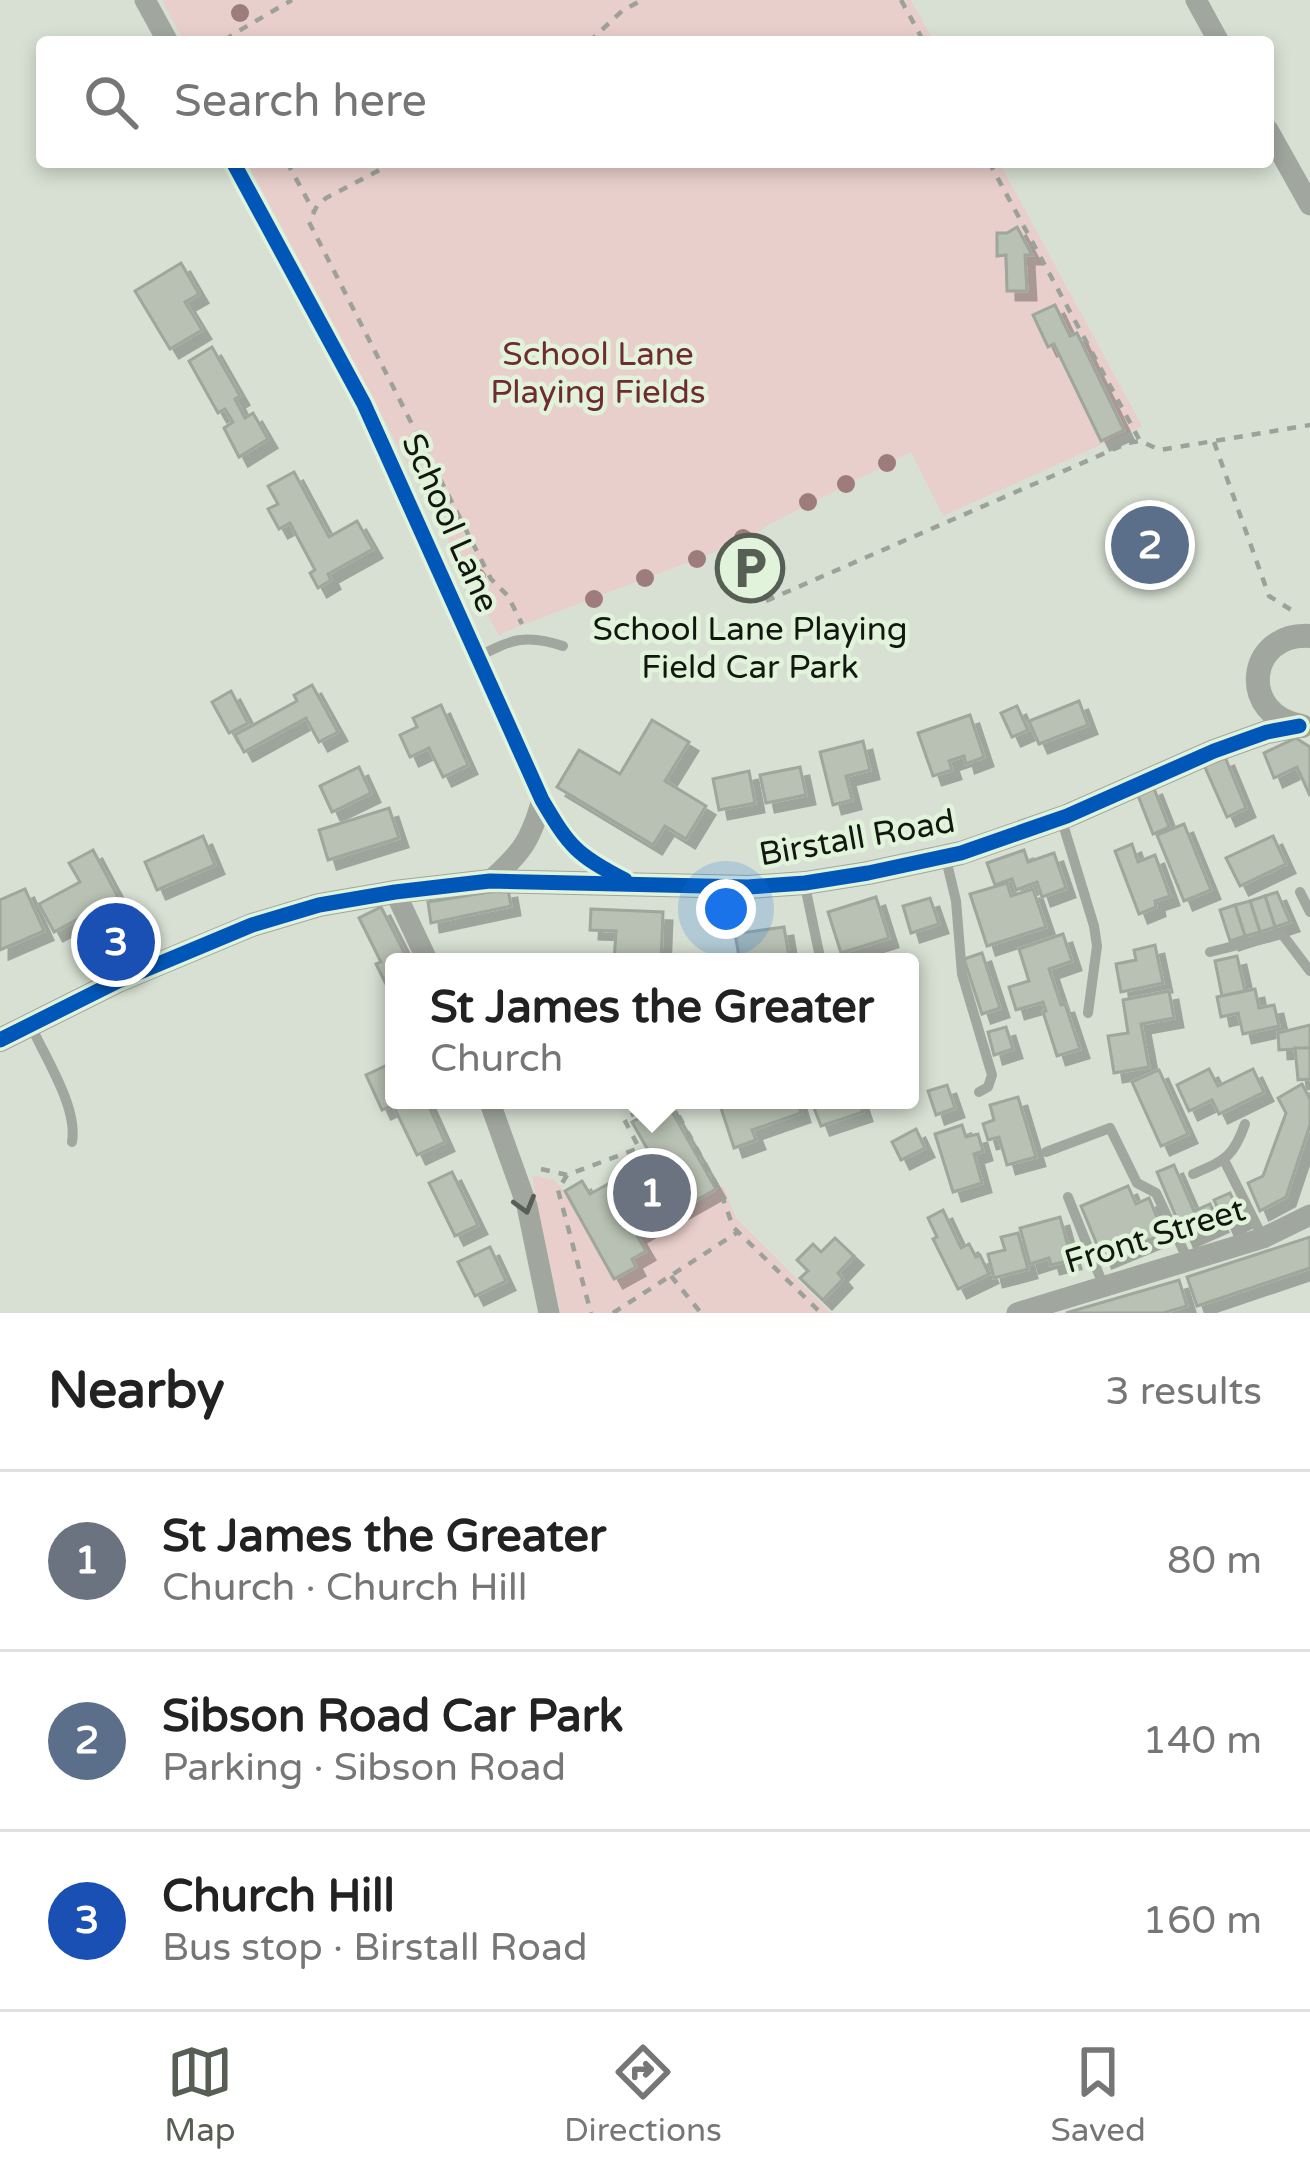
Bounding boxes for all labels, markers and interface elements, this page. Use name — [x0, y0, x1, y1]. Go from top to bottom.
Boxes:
search box — [36, 36, 1274, 168]
icon: search — [78, 69, 144, 135]
text: Search here — [174, 75, 427, 129]
park label: School Lane Playing Fields — [490, 335, 706, 412]
street label: School Lane — [393, 428, 507, 618]
pin: 2 — [1111, 500, 1189, 590]
parking icon: School Lane Playing Field Car Park — [715, 533, 785, 603]
place label: School Lane Playing Field Car Park — [592, 610, 908, 687]
street label: Birstall Road — [756, 802, 958, 874]
your location — [696, 879, 756, 939]
pin: 3 — [77, 897, 155, 987]
popup — [385, 953, 919, 1109]
text: St James the Greater — [430, 981, 874, 1035]
text: Church — [430, 1035, 563, 1082]
pin: 1 — [613, 1148, 691, 1238]
street label: Front Street — [1060, 1190, 1250, 1282]
one-way arrow — [511, 1194, 536, 1215]
text: Nearby — [48, 1360, 225, 1422]
text: 3 results — [1105, 1368, 1262, 1415]
text: St James the Greater — [162, 1510, 606, 1564]
text: 1 — [75, 1537, 99, 1584]
text: 80 m — [1167, 1537, 1262, 1584]
text: Church · Church Hill — [162, 1564, 527, 1611]
text: Sibson Road Car Park — [162, 1690, 623, 1744]
text: 2 — [75, 1717, 99, 1764]
text: 140 m — [1143, 1717, 1262, 1764]
text: Parking · Sibson Road — [162, 1744, 566, 1791]
text: Church Hill — [162, 1870, 395, 1924]
text: 3 — [75, 1897, 99, 1944]
text: 160 m — [1143, 1897, 1262, 1944]
text: Bus stop · Birstall Road — [162, 1924, 588, 1971]
tab: Map — [164, 2039, 236, 2150]
tab: Directions — [564, 2039, 722, 2150]
tab: Saved — [1050, 2039, 1146, 2150]

